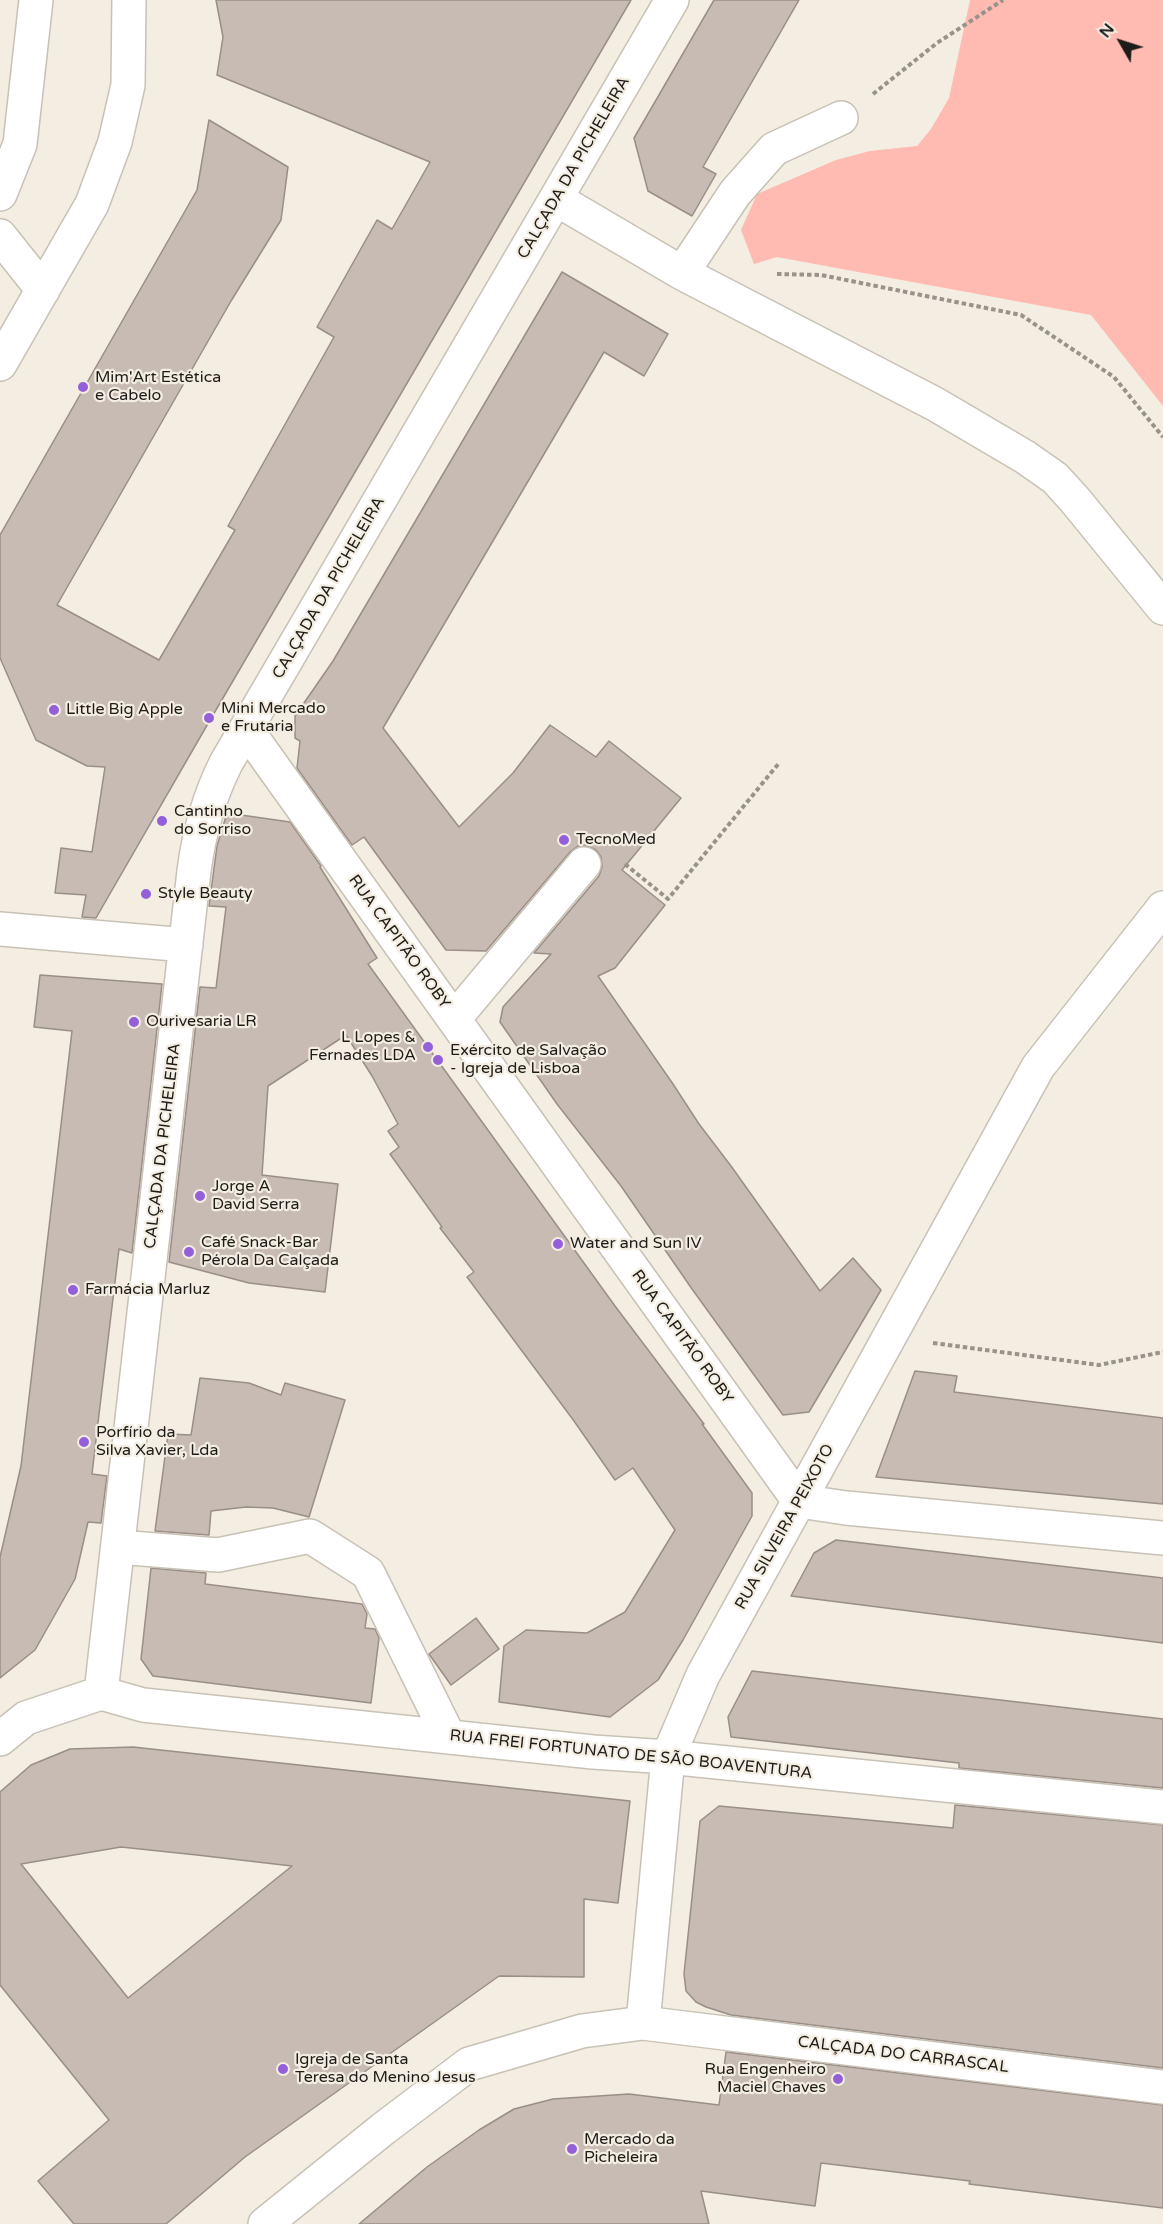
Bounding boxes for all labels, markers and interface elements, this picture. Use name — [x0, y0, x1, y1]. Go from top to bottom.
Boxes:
north arrow — [1091, 12, 1151, 72]
text: N — [1095, 19, 1119, 42]
street label: CALÇADA DA PICHELEIRA — [514, 74, 634, 262]
place label: Mim'Art Estética e Cabelo — [95, 368, 221, 406]
marker: Mim'Art Estética e Cabelo — [76, 380, 90, 394]
street label: CALÇADA DA PICHELEIRA — [269, 494, 389, 682]
place label: Mini Mercado e Frutaria — [221, 699, 326, 737]
place label: Little Big Apple — [66, 700, 183, 720]
marker: Little Big Apple — [47, 703, 61, 717]
marker: Mini Mercado e Frutaria — [202, 711, 216, 725]
place label: Cantinho do Sorriso — [174, 802, 251, 840]
marker: Cantinho do Sorriso — [155, 814, 169, 828]
place label: TecnoMed — [576, 830, 656, 850]
marker: TecnoMed — [557, 833, 571, 847]
street label: RUA CAPITÃO ROBY — [344, 871, 454, 1013]
place label: Style Beauty — [158, 884, 253, 904]
marker: Style Beauty — [139, 887, 153, 901]
place label: Ourivesaria LR — [146, 1012, 257, 1032]
marker: Ourivesaria LR — [127, 1015, 141, 1029]
place label: L Lopes & Fernades LDA — [309, 1028, 416, 1066]
marker: L Lopes & Fernades LDA — [421, 1040, 435, 1054]
place label: Exército de Salvação - Igreja de Lisboa — [450, 1041, 607, 1079]
street label: CALÇADA DA PICHELEIRA — [141, 1042, 185, 1250]
marker: Exército de Salvação - Igreja de Lisboa — [431, 1053, 445, 1067]
place label: Jorge A David Serra — [212, 1177, 300, 1215]
marker: Jorge A David Serra — [193, 1189, 207, 1203]
place label: Café Snack-Bar Pérola Da Calçada — [201, 1233, 339, 1271]
place label: Water and Sun IV — [570, 1234, 702, 1254]
marker: Water and Sun IV — [551, 1237, 565, 1251]
marker: Café Snack-Bar Pérola Da Calçada — [182, 1245, 196, 1259]
street label: RUA CAPITÃO ROBY — [627, 1266, 737, 1408]
place label: Farmácia Marluz — [85, 1280, 210, 1300]
marker: Farmácia Marluz — [66, 1283, 80, 1297]
place label: Porfírio da Silva Xavier, Lda — [96, 1423, 218, 1461]
marker: Porfírio da Silva Xavier, Lda — [77, 1435, 91, 1449]
street label: RUA SILVEIRA PEIXOTO — [731, 1441, 839, 1613]
street label: RUA FREI FORTUNATO DE SÃO BOAVENTURA — [449, 1726, 813, 1784]
street label: CALÇADA DO CARRASCAL — [796, 2033, 1010, 2077]
place label: Igreja de Santa Teresa do Menino Jesus — [295, 2050, 476, 2088]
place label: Rua Engenheiro Maciel Chaves — [705, 2060, 826, 2098]
marker: Igreja de Santa Teresa do Menino Jesus — [276, 2062, 290, 2076]
marker: Rua Engenheiro Maciel Chaves — [831, 2072, 845, 2086]
place label: Mercado da Picheleira — [584, 2130, 675, 2168]
marker: Mercado da Picheleira — [565, 2142, 579, 2156]

